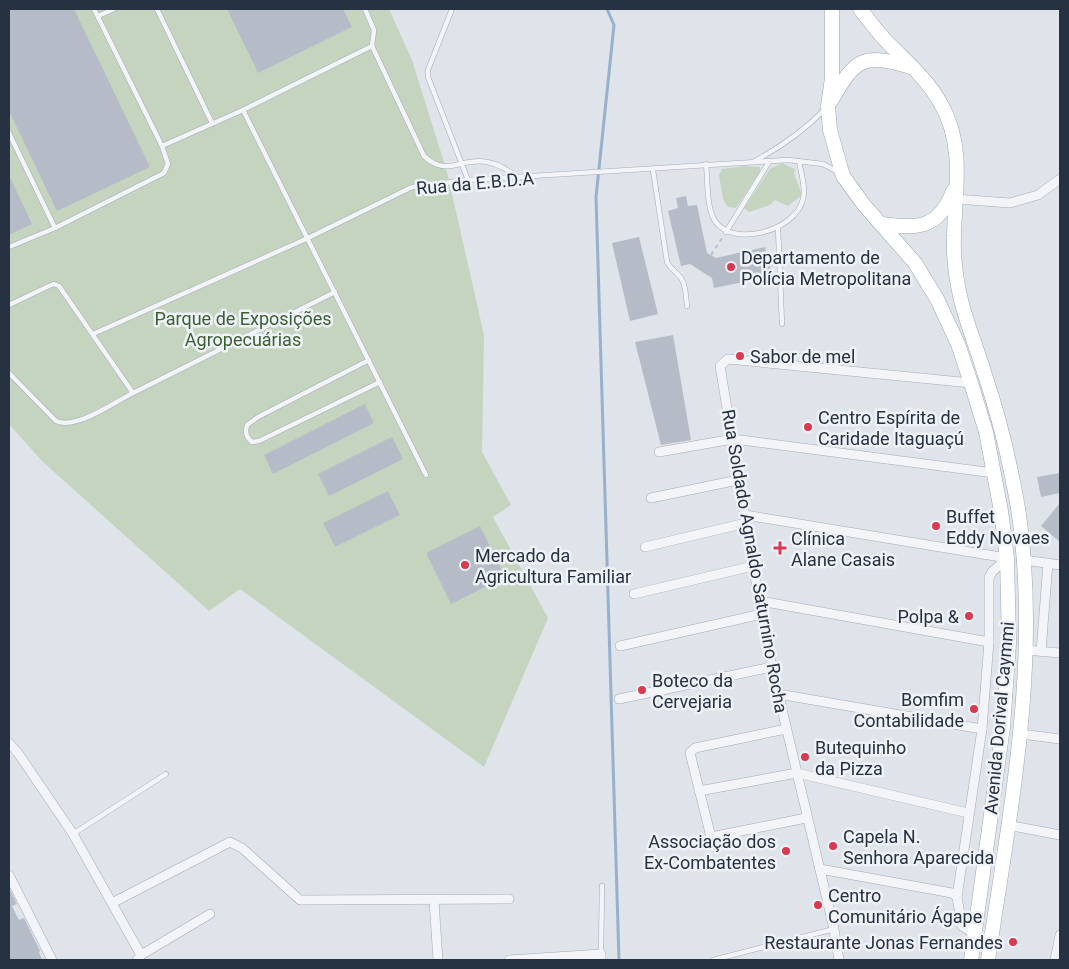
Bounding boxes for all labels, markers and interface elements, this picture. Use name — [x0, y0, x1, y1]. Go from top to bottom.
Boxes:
street label: Rua da E.B.D.A — [415, 167, 535, 199]
place label: Departamento de Polícia Metropolitana — [741, 247, 911, 289]
marker: Departamento de Polícia Metropolitana — [725, 261, 737, 273]
park label: Parque de Exposições Agropecuárias — [154, 308, 332, 350]
place label: Sabor de mel — [750, 346, 855, 367]
marker: Sabor de mel — [734, 350, 746, 362]
street label: Rua Soldado Agnaldo Saturnino Rocha — [718, 407, 792, 715]
place label: Centro Espírita de Caridade Itaguaçú — [818, 407, 964, 449]
marker: Centro Espírita de Caridade Itaguaçú — [802, 421, 814, 433]
place label: Buffet Eddy Novaes — [946, 506, 1050, 548]
marker: Buffet Eddy Novaes — [930, 520, 942, 532]
place label: Clínica Alane Casais — [791, 528, 895, 570]
marker: Clínica Alane Casais — [773, 541, 787, 555]
place label: Mercado da Agricultura Familiar — [475, 545, 631, 587]
marker: Mercado da Agricultura Familiar — [459, 559, 471, 571]
place label: Polpa & — [898, 606, 960, 627]
marker: Polpa & — [963, 610, 975, 622]
street label: Avenida Dorival Caymmi — [980, 621, 1018, 815]
place label: Boteco da Cervejaria — [652, 670, 733, 712]
marker: Boteco da Cervejaria — [636, 684, 648, 696]
place label: Bomfim Contabilidade — [854, 689, 964, 731]
marker: Bomfim Contabilidade — [968, 703, 980, 715]
place label: Butequinho da Pizza — [815, 737, 906, 779]
marker: Butequinho da Pizza — [799, 751, 811, 763]
place label: Capela N. Senhora Aparecida — [843, 826, 994, 868]
place label: Associação dos Ex-Combatentes — [644, 831, 776, 873]
marker: Capela N. Senhora Aparecida — [827, 840, 839, 852]
marker: Associação dos Ex-Combatentes — [780, 845, 792, 857]
place label: Centro Comunitário Ágape — [828, 885, 982, 927]
marker: Centro Comunitário Ágape — [812, 899, 824, 911]
place label: Restaurante Jonas Fernandes — [764, 932, 1003, 953]
marker: Restaurante Jonas Fernandes — [1007, 936, 1019, 948]

